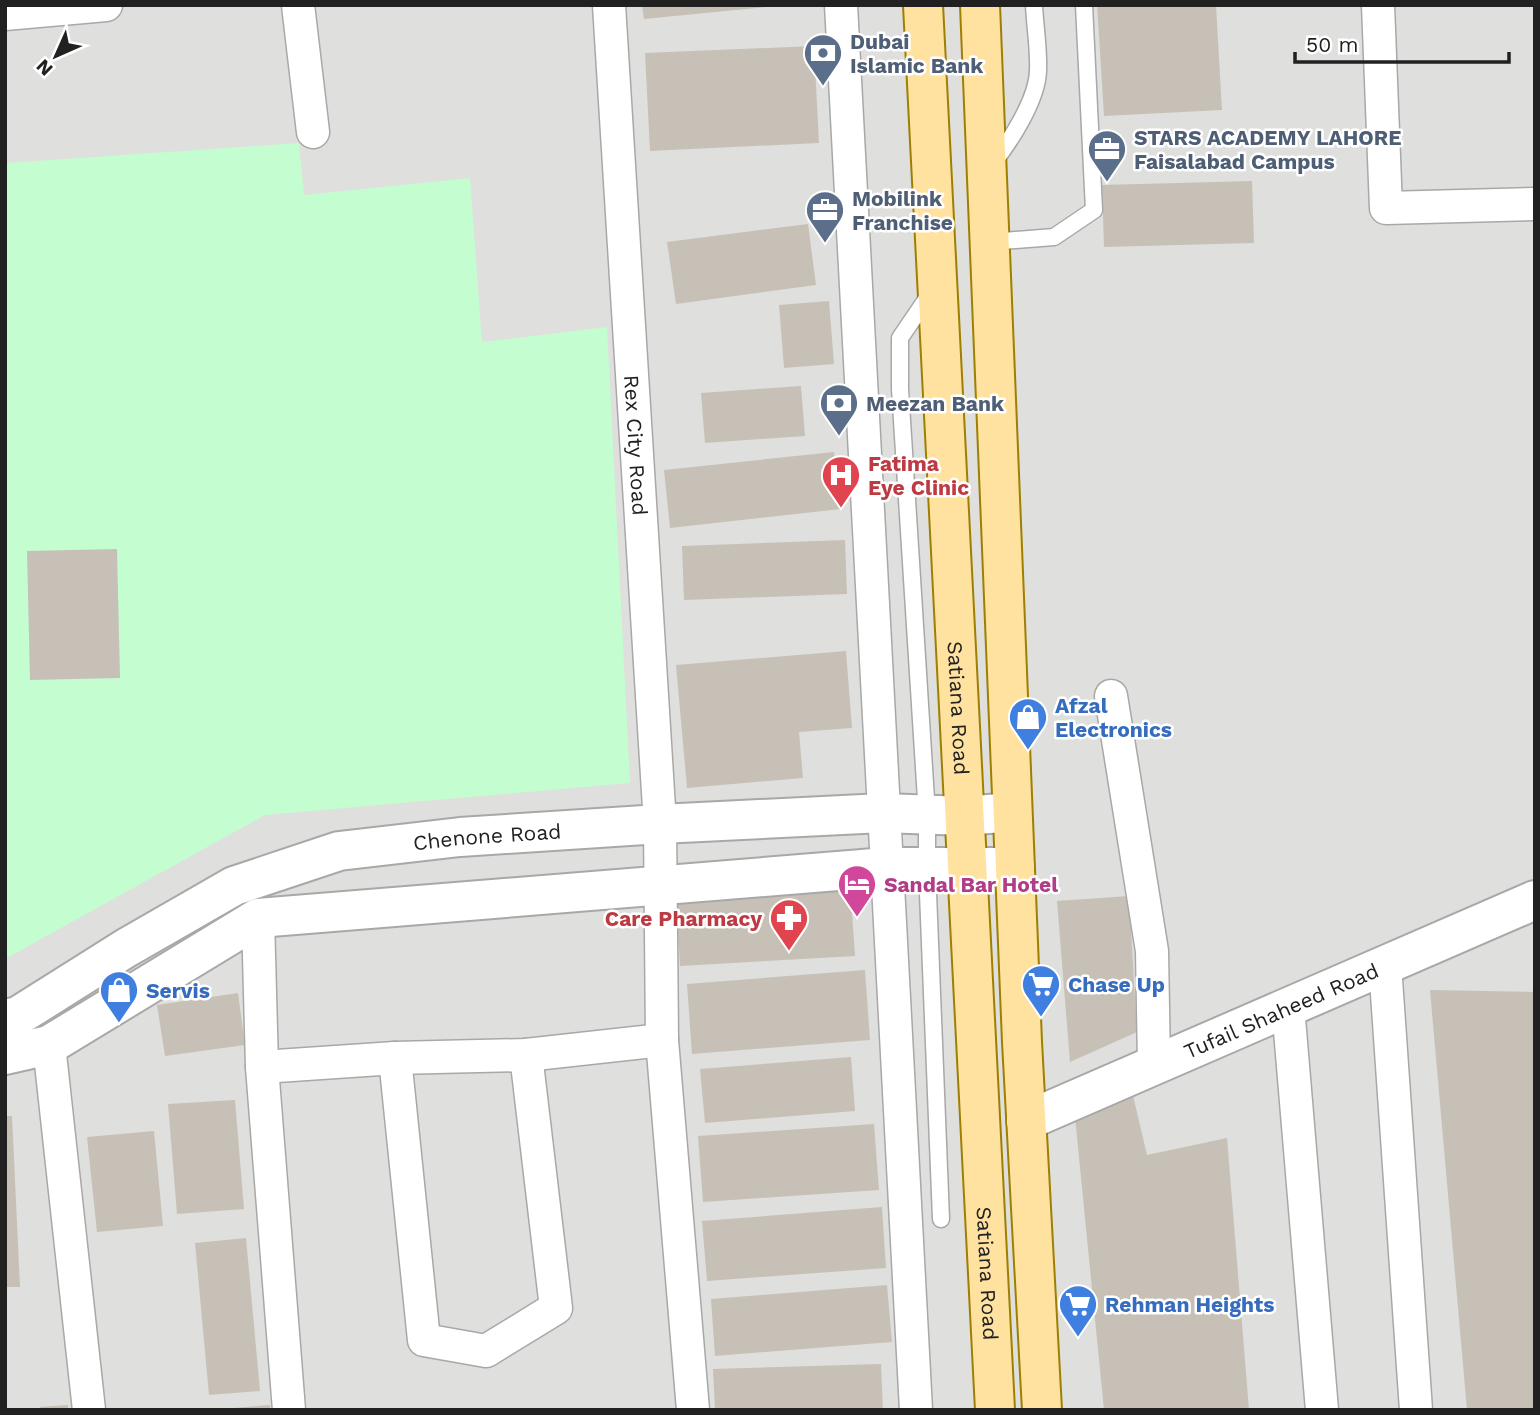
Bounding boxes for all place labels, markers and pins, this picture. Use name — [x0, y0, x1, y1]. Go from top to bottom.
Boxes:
place label: Dubai Islamic Bank — [850, 29, 984, 78]
bank icon: Dubai Islamic Bank — [802, 32, 844, 87]
place label: STARS ACADEMY LAHORE Faisalabad Campus — [1134, 125, 1402, 174]
office icon: STARS ACADEMY LAHORE Faisalabad Campus — [1086, 128, 1128, 183]
place label: Mobilink Franchise — [852, 186, 953, 235]
office icon: Mobilink Franchise — [804, 189, 846, 244]
bank icon: Meezan Bank — [818, 382, 860, 437]
place label: Meezan Bank — [866, 391, 1005, 416]
place label: Fatima Eye Clinic — [868, 451, 969, 500]
hospital icon: Fatima Eye Clinic — [820, 454, 862, 509]
place label: Afzal Electronics — [1055, 693, 1172, 742]
shop icon: Afzal Electronics — [1007, 696, 1049, 751]
hotel icon: Sandal Bar Hotel — [836, 863, 878, 918]
place label: Sandal Bar Hotel — [884, 872, 1058, 897]
pharmacy icon: Care Pharmacy — [768, 897, 810, 952]
place label: Care Pharmacy — [605, 906, 762, 931]
supermarket icon: Chase Up — [1020, 963, 1062, 1018]
shop icon: Servis — [98, 969, 140, 1024]
place label: Chase Up — [1068, 972, 1165, 997]
place label: Servis — [146, 978, 210, 1003]
supermarket icon: Rehman Heights — [1057, 1283, 1099, 1338]
place label: Rehman Heights — [1105, 1292, 1274, 1317]

